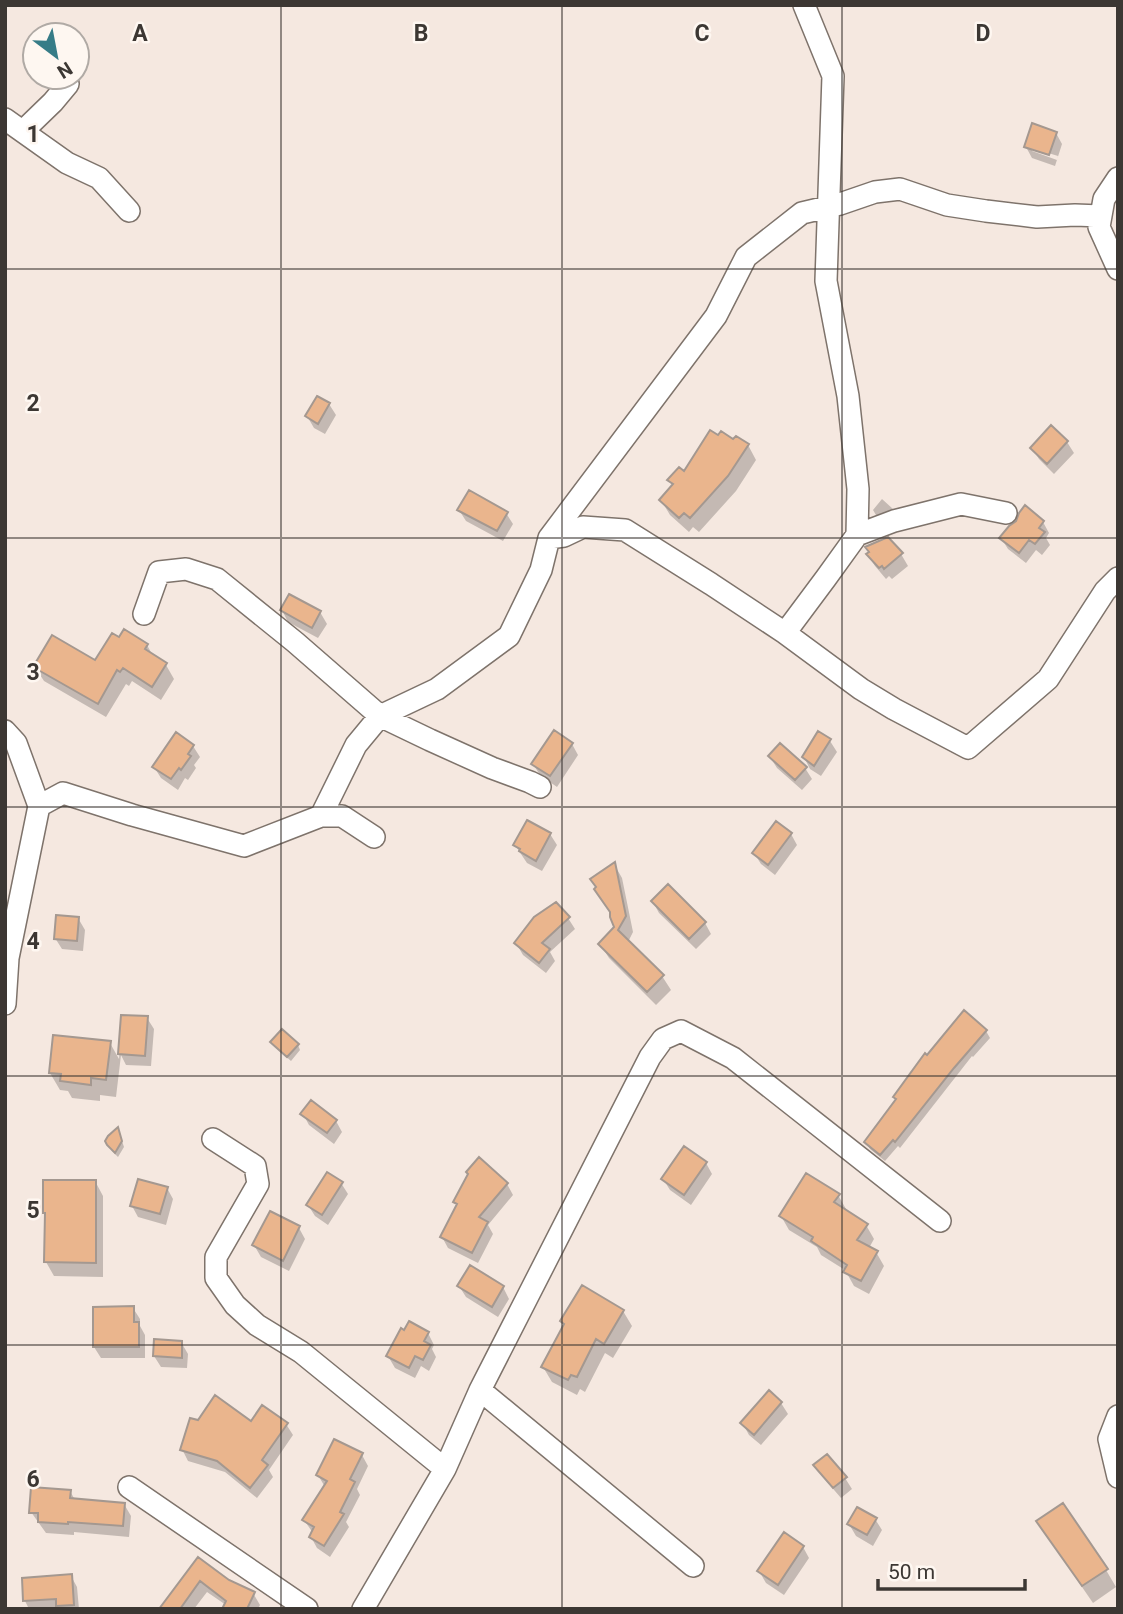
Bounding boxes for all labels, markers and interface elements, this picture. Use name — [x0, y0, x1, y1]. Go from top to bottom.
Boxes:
text: A — [132, 20, 148, 47]
text: B — [414, 20, 428, 47]
text: C — [694, 20, 710, 47]
text: D — [976, 20, 990, 47]
north arrow — [21, 21, 91, 91]
text: N — [53, 57, 77, 83]
text: 1 — [26, 121, 40, 148]
text: 2 — [26, 390, 40, 417]
text: 3 — [26, 659, 40, 686]
text: 4 — [26, 928, 40, 955]
text: 5 — [26, 1197, 40, 1224]
text: 6 — [26, 1466, 40, 1493]
scale bar — [878, 1548, 1025, 1592]
text: 50 m — [888, 1560, 935, 1584]

